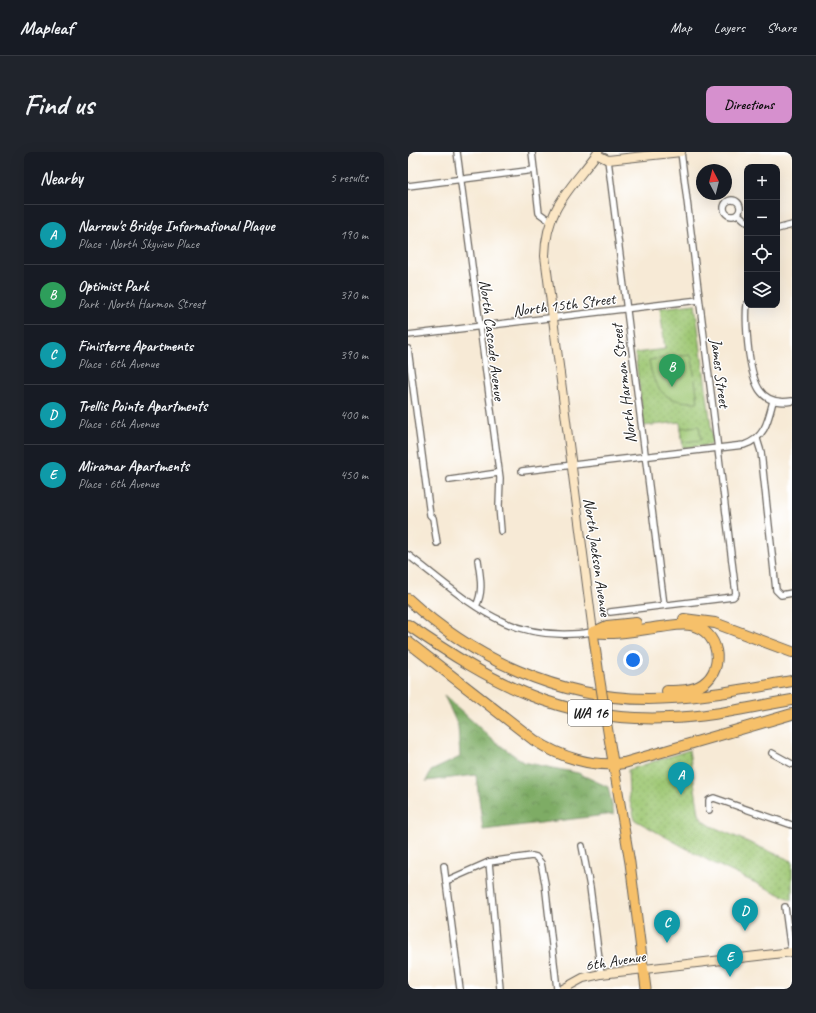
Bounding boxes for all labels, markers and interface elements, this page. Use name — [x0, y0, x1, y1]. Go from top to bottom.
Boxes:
text: Mapleaf — [20, 16, 73, 40]
text: Map — [670, 19, 692, 36]
text: Layers — [714, 19, 745, 36]
text: Share — [767, 19, 796, 36]
button: Directions — [706, 86, 792, 123]
text: Find us — [24, 87, 94, 122]
north arrow — [696, 164, 732, 200]
map controls — [744, 164, 780, 308]
button: + — [744, 164, 780, 200]
text: Nearby — [40, 168, 83, 189]
text: 5 results — [330, 170, 368, 186]
button: − — [744, 200, 780, 236]
text: Narrow's Bridge Informational Plaque — [78, 217, 274, 236]
text: A — [50, 227, 56, 243]
text: 190 m — [340, 227, 368, 243]
text: Place · North Skyview Place — [78, 236, 199, 252]
button: locate — [744, 236, 780, 272]
button: layers — [744, 272, 780, 308]
text: Optimist Park — [78, 277, 148, 296]
street label: North Cascade Avenue — [475, 279, 510, 403]
text: B — [50, 287, 56, 303]
text: 370 m — [340, 287, 368, 303]
street label: North 15th Street — [512, 289, 618, 321]
text: Park · North Harmon Street — [78, 296, 205, 312]
street label: North Harmon Street — [606, 320, 641, 445]
street label: James Street — [706, 336, 734, 411]
text: Finisterre Apartments — [78, 337, 193, 356]
text: C — [50, 347, 56, 363]
text: 390 m — [340, 347, 368, 363]
pin: B — [659, 354, 685, 387]
text: Place · 6th Avenue — [78, 356, 159, 372]
text: Trellis Pointe Apartments — [78, 397, 207, 416]
text: D — [49, 407, 57, 423]
text: 400 m — [340, 407, 368, 423]
text: Place · 6th Avenue — [78, 416, 159, 432]
text: Miramar Apartments — [78, 457, 189, 476]
text: E — [50, 467, 56, 483]
text: 450 m — [340, 467, 368, 483]
text: Place · 6th Avenue — [78, 476, 159, 492]
street label: North Jackson Avenue — [579, 497, 615, 619]
your location — [623, 650, 643, 670]
road number: WA 16 — [568, 700, 612, 726]
pin: A — [668, 762, 694, 795]
pin: D — [732, 898, 758, 931]
pin: C — [654, 910, 680, 943]
pin: E — [717, 944, 743, 977]
street label: 6th Avenue — [584, 946, 648, 976]

